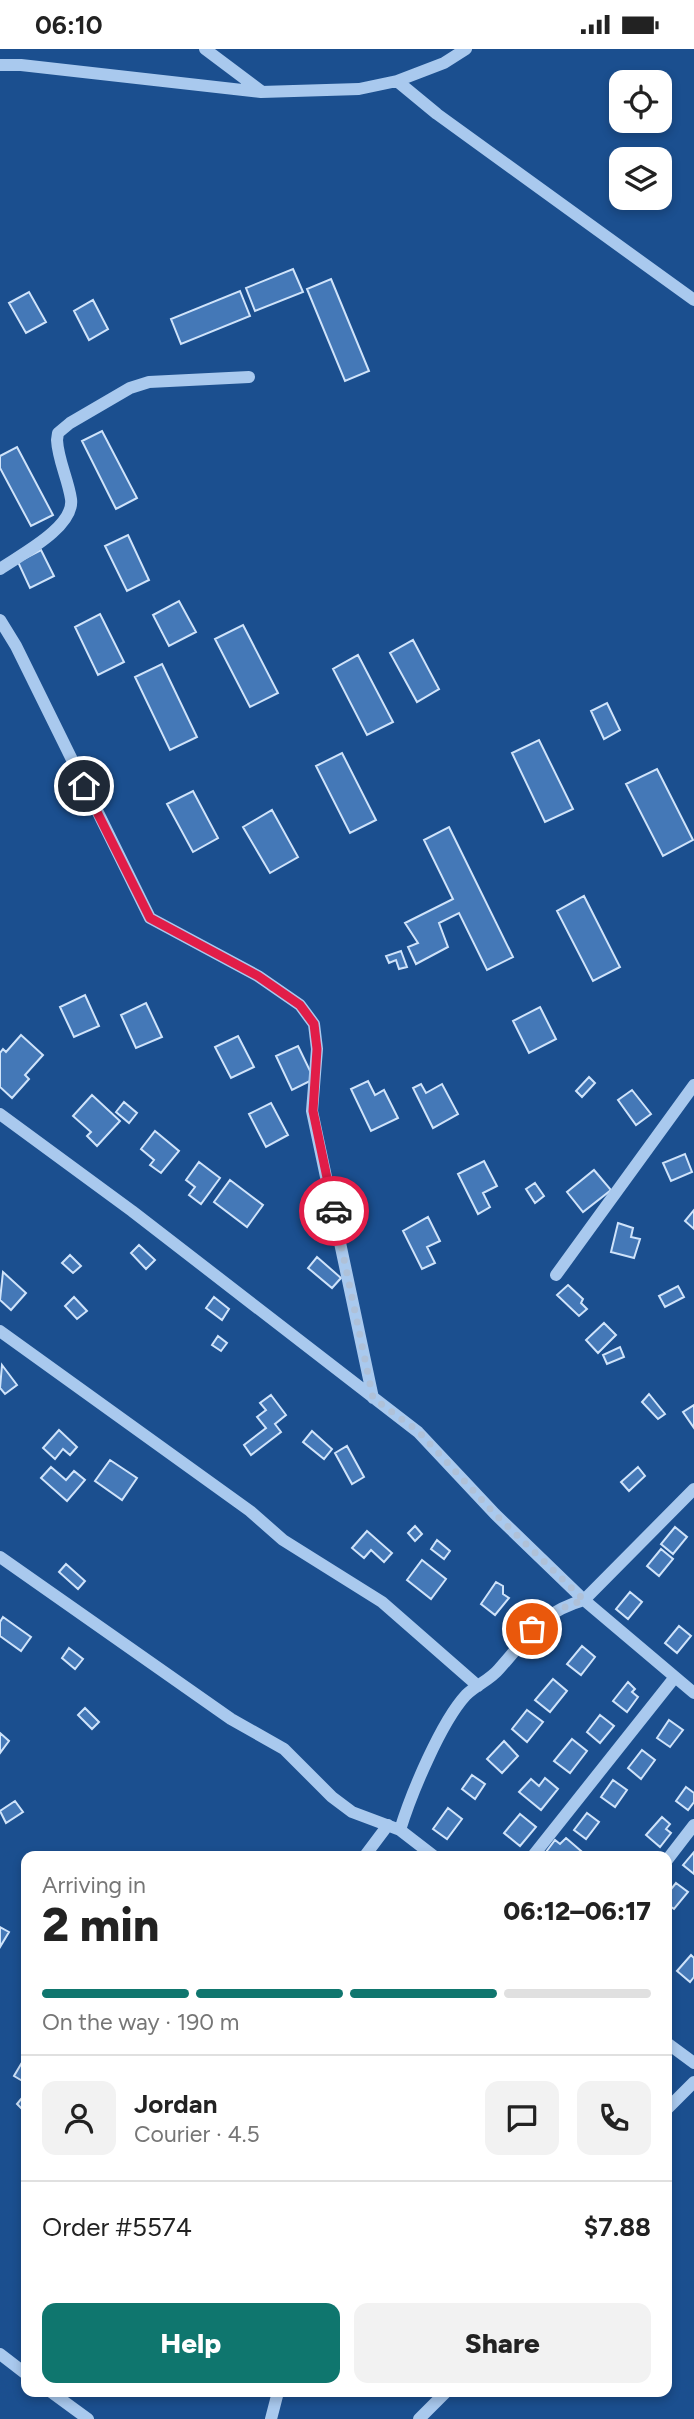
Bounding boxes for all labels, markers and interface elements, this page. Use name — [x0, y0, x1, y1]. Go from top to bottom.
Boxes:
text: 06:10 — [35, 9, 103, 41]
map controls — [609, 70, 672, 210]
button: locate — [609, 70, 672, 133]
button: layers — [609, 147, 672, 210]
pin — [54, 756, 114, 816]
icon: home — [65, 767, 103, 805]
courier — [299, 1176, 369, 1246]
icon: car — [315, 1192, 353, 1230]
pin — [502, 1599, 562, 1659]
icon: bag — [513, 1610, 551, 1648]
text: Arriving in — [42, 1871, 146, 1899]
text: 06:12–06:17 — [503, 1895, 651, 1927]
text: 2 min — [42, 1897, 159, 1953]
text: On the way · 190 m — [42, 2008, 239, 2036]
button: person — [42, 2081, 116, 2155]
button: chat — [485, 2081, 559, 2155]
button: phone — [577, 2081, 651, 2155]
text: Jordan — [134, 2088, 217, 2120]
text: Courier · 4.5 — [134, 2120, 260, 2148]
text: Order #5574 — [42, 2211, 192, 2243]
text: $7.88 — [584, 2211, 651, 2243]
button: Help — [42, 2303, 340, 2383]
button: Share — [354, 2303, 651, 2383]

